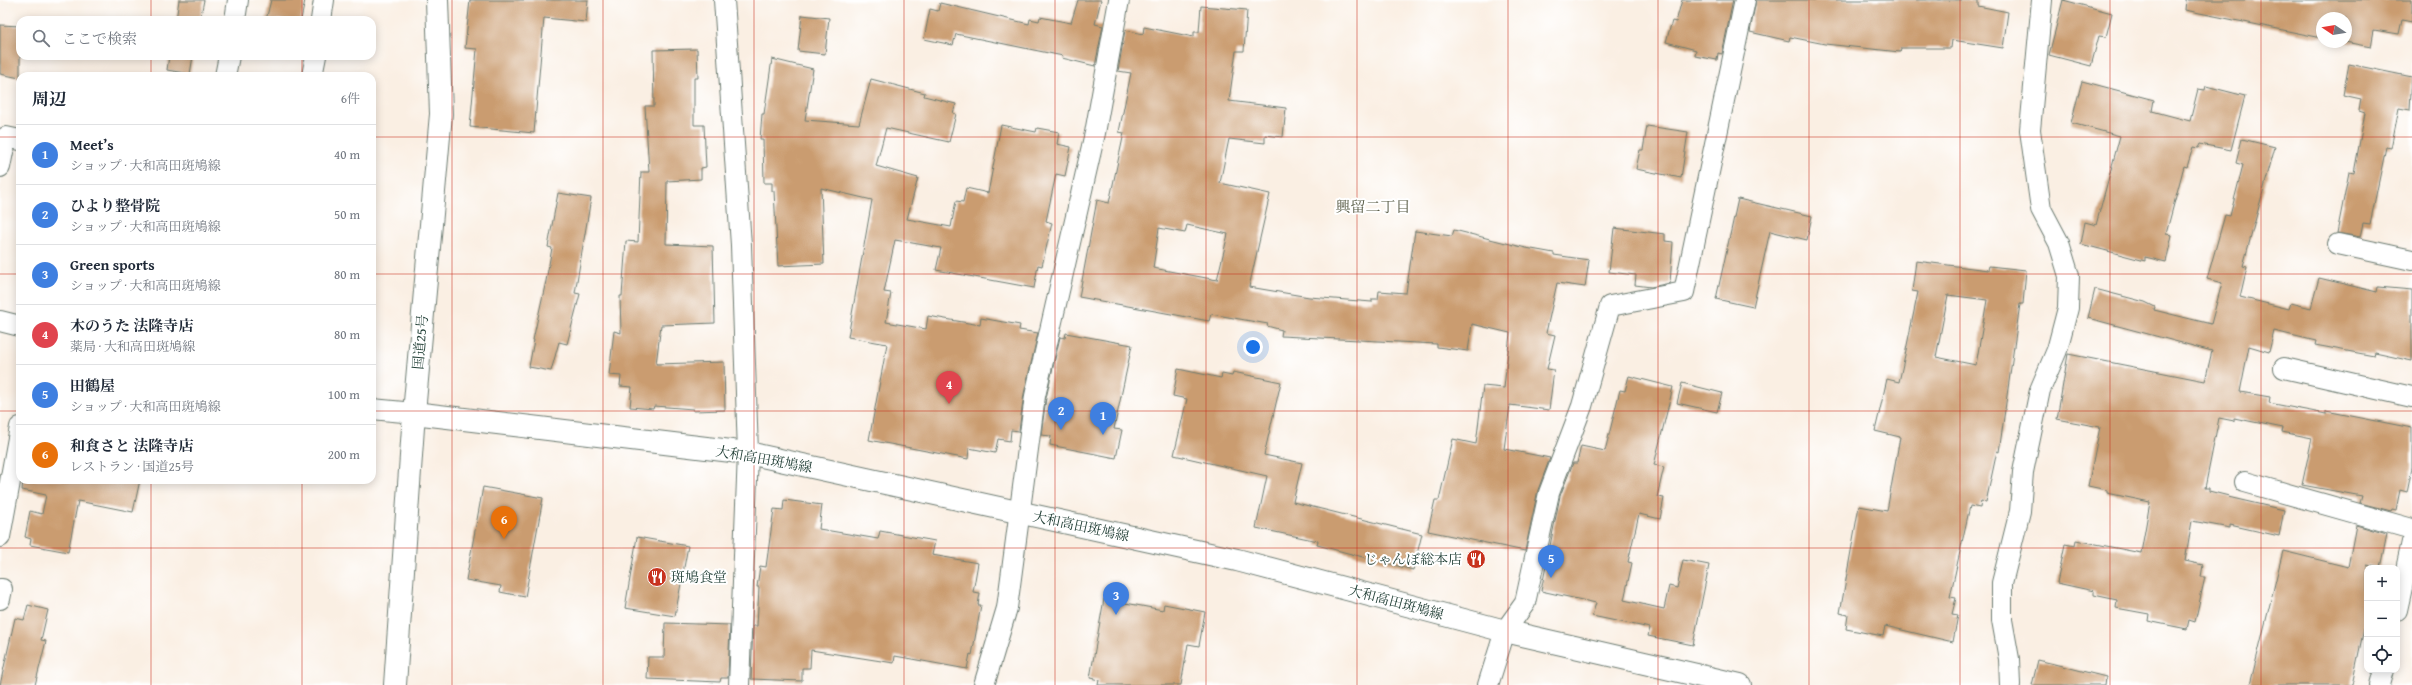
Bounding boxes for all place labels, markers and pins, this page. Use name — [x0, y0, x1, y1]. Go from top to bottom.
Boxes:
pin: 4 — [936, 371, 962, 404]
pin: 2 — [1048, 397, 1074, 430]
pin: 1 — [1090, 402, 1116, 435]
pin: 6 — [491, 506, 517, 539]
pin: 5 — [1538, 545, 1564, 578]
restaurant icon: じゃんぼ総本店 — [1465, 548, 1487, 570]
place label: じゃんぼ総本店 — [1364, 549, 1462, 569]
restaurant icon: 斑鳩食堂 — [646, 566, 668, 588]
place label: 斑鳩食堂 — [671, 567, 727, 587]
pin: 3 — [1103, 582, 1129, 615]

